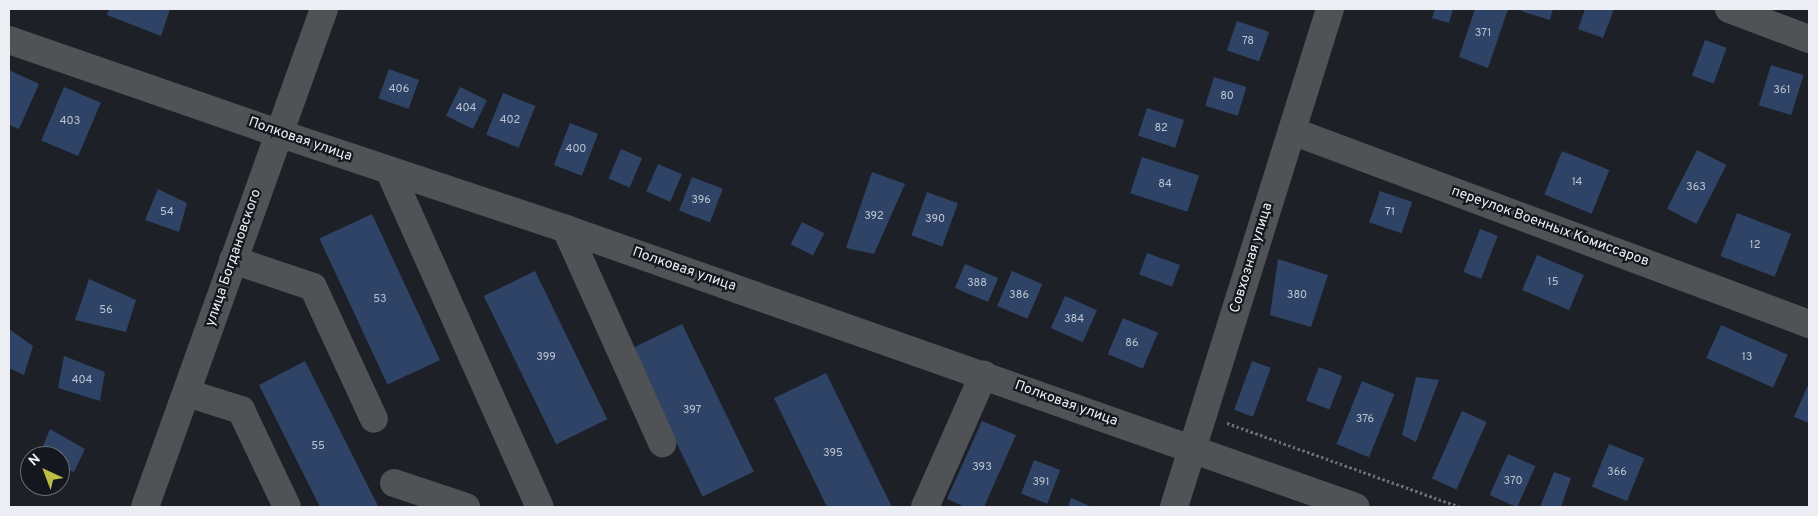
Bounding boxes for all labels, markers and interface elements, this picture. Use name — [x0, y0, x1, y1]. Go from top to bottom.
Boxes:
house number: 371 — [1475, 26, 1491, 40]
house number: 78 — [1242, 34, 1254, 48]
house number: 406 — [389, 82, 409, 96]
house number: 361 — [1773, 83, 1791, 97]
house number: 80 — [1220, 89, 1234, 103]
house number: 404 — [456, 101, 476, 115]
house number: 402 — [500, 113, 520, 127]
house number: 403 — [60, 114, 80, 128]
street label: Полковая улица — [246, 114, 354, 166]
house number: 82 — [1154, 121, 1168, 135]
house number: 400 — [566, 142, 586, 156]
house number: 14 — [1572, 175, 1582, 189]
house number: 84 — [1158, 177, 1172, 191]
house number: 363 — [1686, 180, 1706, 194]
street label: переулок Военных Комиссаров — [1449, 183, 1651, 271]
street label: улица Богдановского — [203, 187, 265, 329]
house number: 396 — [691, 193, 711, 207]
street label: Совхозная улица — [1227, 201, 1277, 315]
house number: 54 — [160, 205, 174, 219]
house number: 71 — [1385, 205, 1395, 219]
house number: 392 — [864, 209, 884, 223]
house number: 390 — [925, 212, 945, 226]
house number: 12 — [1750, 238, 1760, 252]
street label: Полковая улица — [630, 244, 738, 296]
house number: 15 — [1548, 275, 1558, 289]
house number: 388 — [967, 276, 987, 290]
house number: 386 — [1009, 288, 1029, 302]
house number: 380 — [1287, 288, 1307, 302]
house number: 53 — [373, 292, 387, 306]
house number: 56 — [99, 303, 113, 317]
house number: 384 — [1064, 312, 1084, 326]
house number: 86 — [1125, 336, 1139, 350]
house number: 399 — [536, 350, 556, 364]
house number: 13 — [1742, 350, 1752, 364]
house number: 404 — [72, 373, 92, 387]
street label: Полковая улица — [1012, 378, 1120, 430]
house number: 397 — [683, 403, 701, 417]
house number: 376 — [1356, 412, 1374, 426]
house number: 55 — [311, 439, 325, 453]
north arrow — [20, 446, 70, 496]
house number: 395 — [823, 446, 843, 460]
text: N — [26, 451, 45, 470]
house number: 393 — [972, 460, 992, 474]
house number: 366 — [1607, 465, 1627, 479]
house number: 370 — [1504, 474, 1522, 488]
house number: 391 — [1032, 475, 1050, 489]

